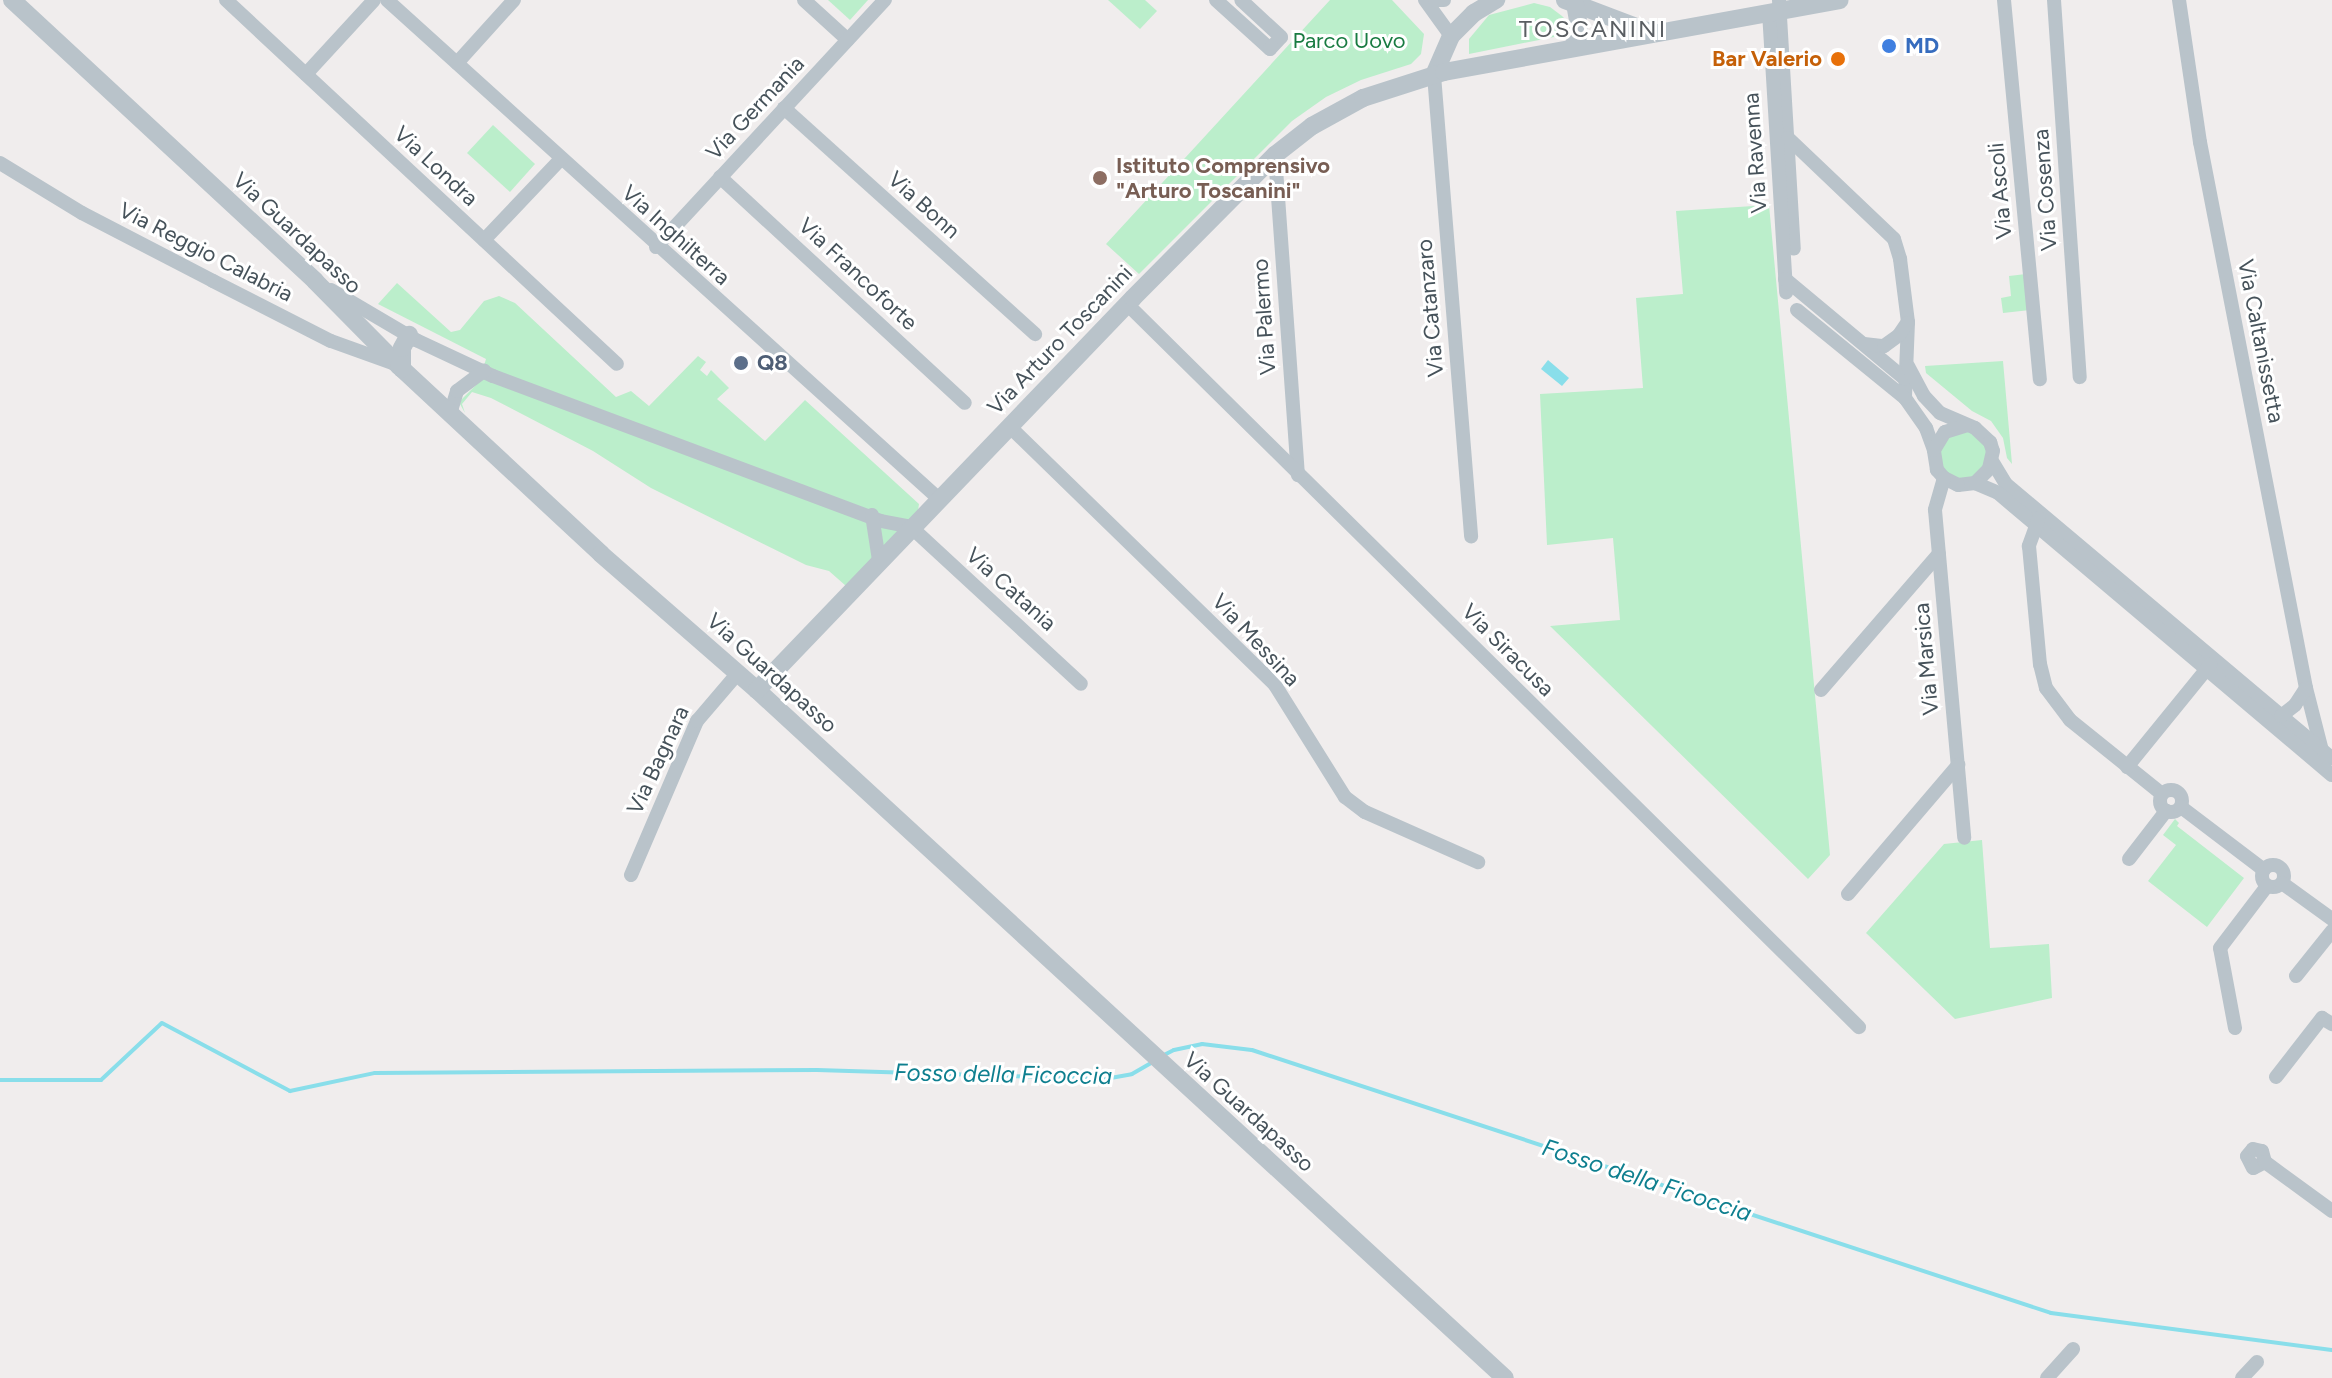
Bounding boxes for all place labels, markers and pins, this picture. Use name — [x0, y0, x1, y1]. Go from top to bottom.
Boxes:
place label: MD — [1905, 33, 1939, 59]
marker: MD — [1880, 37, 1898, 55]
place label: Bar Valerio — [1712, 46, 1822, 72]
marker: Bar Valerio — [1829, 50, 1847, 68]
place label: Istituto Comprensivo "Arturo Toscanini" — [1116, 152, 1330, 204]
marker: Istituto Comprensivo "Arturo Toscanini" — [1091, 169, 1109, 187]
place label: Q8 — [757, 350, 788, 376]
marker: Q8 — [732, 354, 750, 372]

